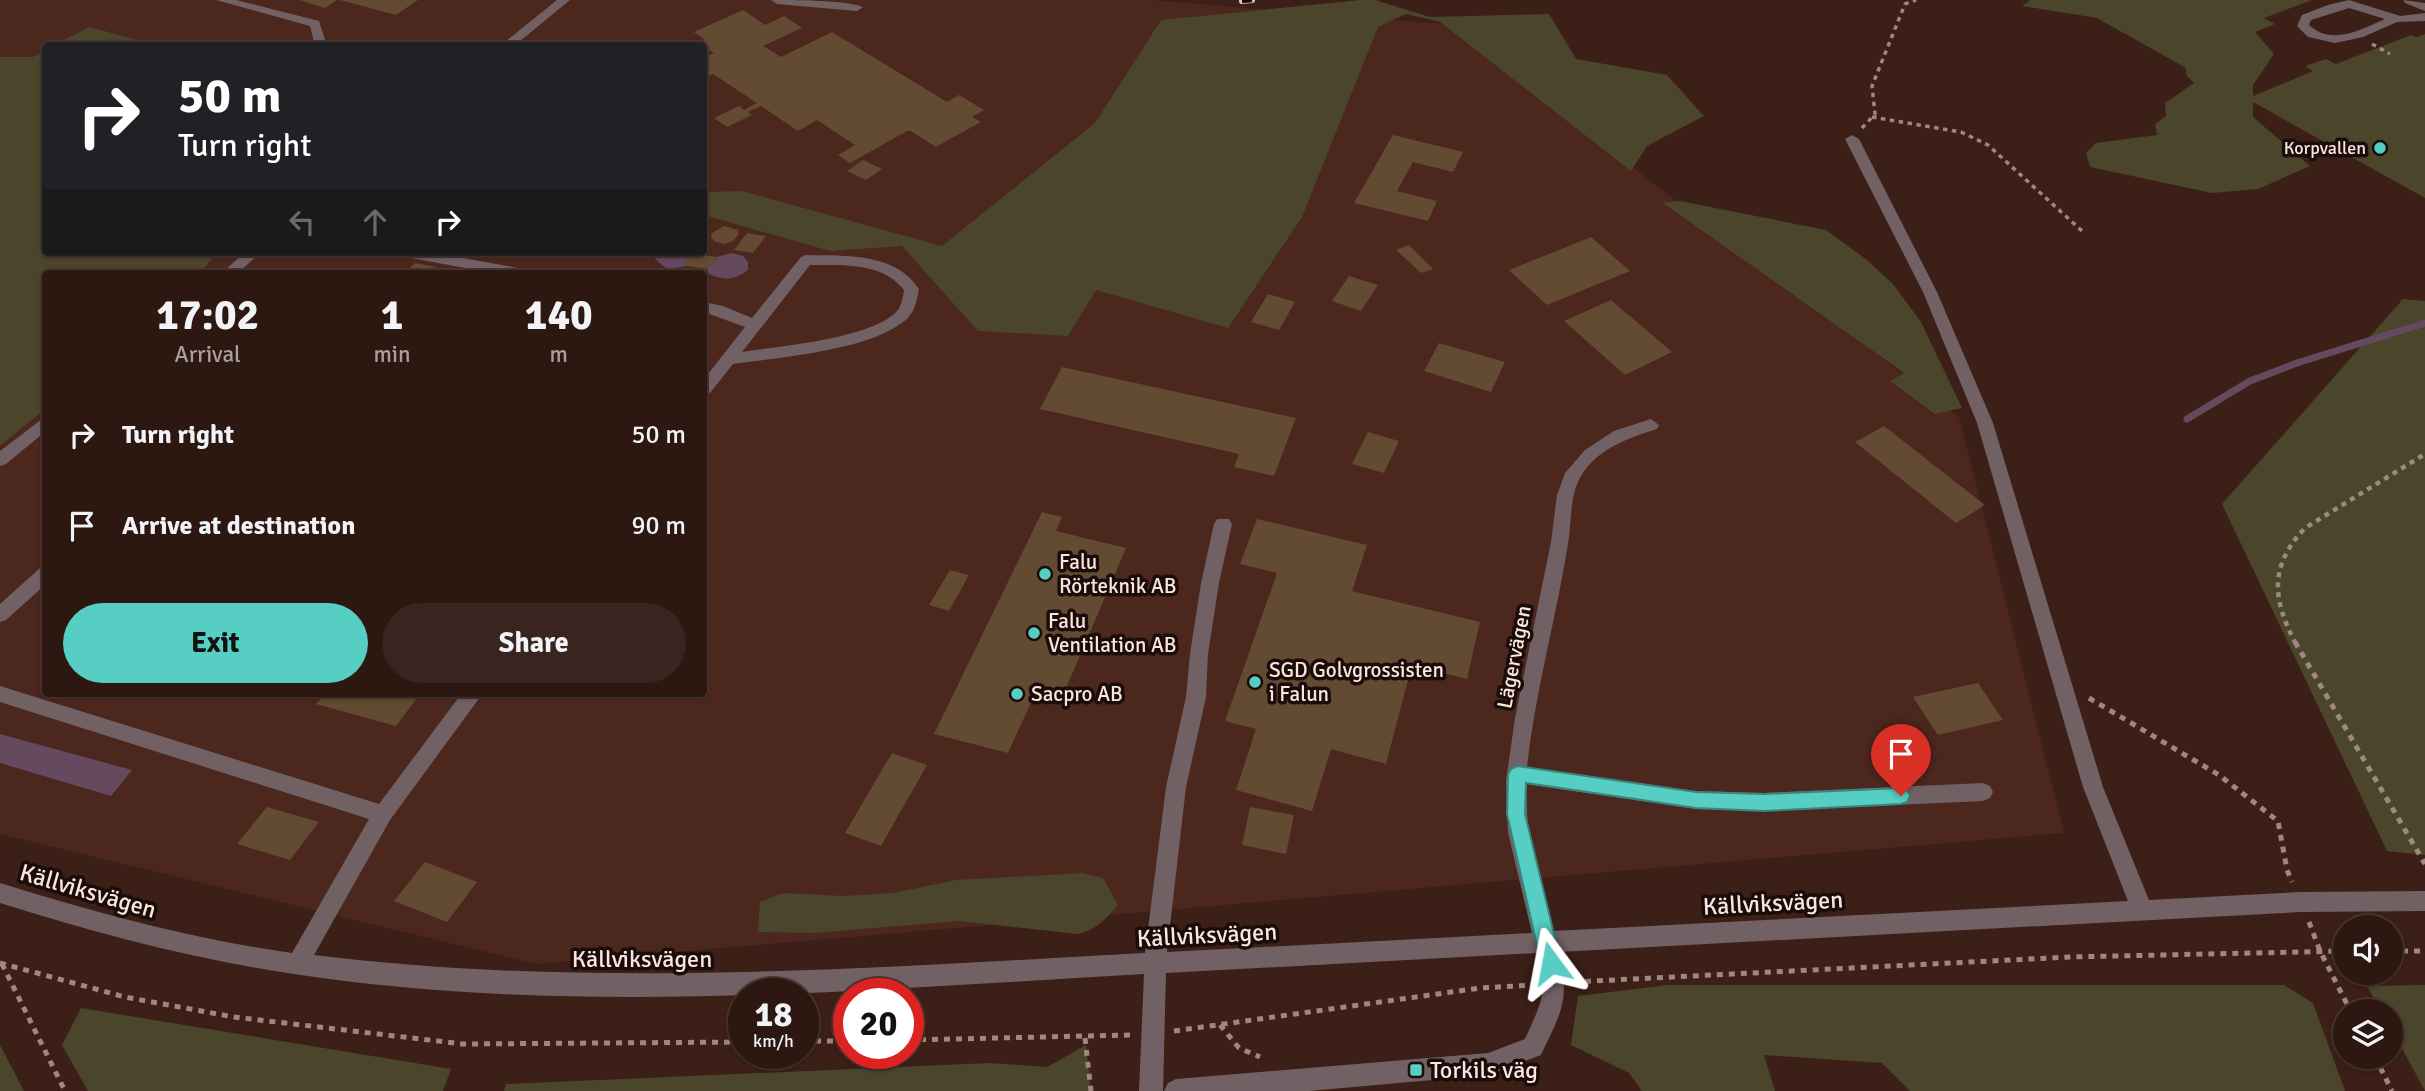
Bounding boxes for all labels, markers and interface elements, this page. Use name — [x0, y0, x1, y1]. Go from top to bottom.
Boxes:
text: 50 m — [178, 66, 281, 126]
icon: right — [63, 70, 154, 161]
text: Turn right — [178, 126, 311, 165]
place label: Korpvallen — [2284, 137, 2366, 159]
marker: Korpvallen — [2372, 140, 2388, 156]
icon: left — [283, 203, 321, 241]
icon: ahead — [356, 203, 394, 241]
icon: right — [429, 203, 467, 241]
text: 17:02 — [156, 290, 259, 341]
text: 1 — [381, 290, 403, 341]
text: 140 — [525, 290, 593, 341]
text: Arrival — [175, 340, 241, 369]
text: min — [373, 340, 411, 369]
text: m — [550, 340, 568, 369]
icon: right — [63, 416, 101, 454]
text: Turn right — [122, 419, 234, 451]
text: 50 m — [631, 419, 686, 451]
icon: arrive — [63, 507, 101, 545]
text: Arrive at destination — [122, 510, 355, 542]
text: 90 m — [631, 510, 686, 542]
place label: Falu Rörteknik AB — [1059, 549, 1176, 599]
marker: Falu Rörteknik AB — [1037, 566, 1053, 582]
button: Exit — [63, 603, 368, 683]
button: Share — [382, 603, 686, 683]
street label: Lägervägen — [1491, 603, 1537, 711]
place label: Falu Ventilation AB — [1048, 608, 1177, 658]
marker: Falu Ventilation AB — [1026, 625, 1042, 641]
place label: SGD Golvgrossisten i Falun — [1269, 657, 1444, 707]
marker: SGD Golvgrossisten i Falun — [1247, 674, 1263, 690]
place label: Sacpro AB — [1031, 681, 1123, 707]
marker: Sacpro AB — [1009, 686, 1025, 702]
pin — [1871, 724, 1931, 796]
icon: arrive — [1882, 735, 1920, 773]
street label: Källviksvägen — [16, 857, 160, 925]
street label: Källviksvägen — [1702, 884, 1844, 922]
map controls — [2333, 915, 2403, 1069]
button: sound — [2333, 915, 2403, 985]
street label: Källviksvägen — [1136, 916, 1278, 954]
position arrow — [1514, 926, 1588, 1000]
street label: Källviksvägen — [572, 944, 712, 974]
speed limit sign: 20 — [833, 978, 924, 1069]
text: 18 — [755, 993, 792, 1036]
button: layers — [2333, 999, 2403, 1069]
text: km/h — [753, 1030, 794, 1052]
place label: Torkils väg — [1430, 1055, 1538, 1085]
marker: Torkils väg — [1408, 1062, 1424, 1078]

